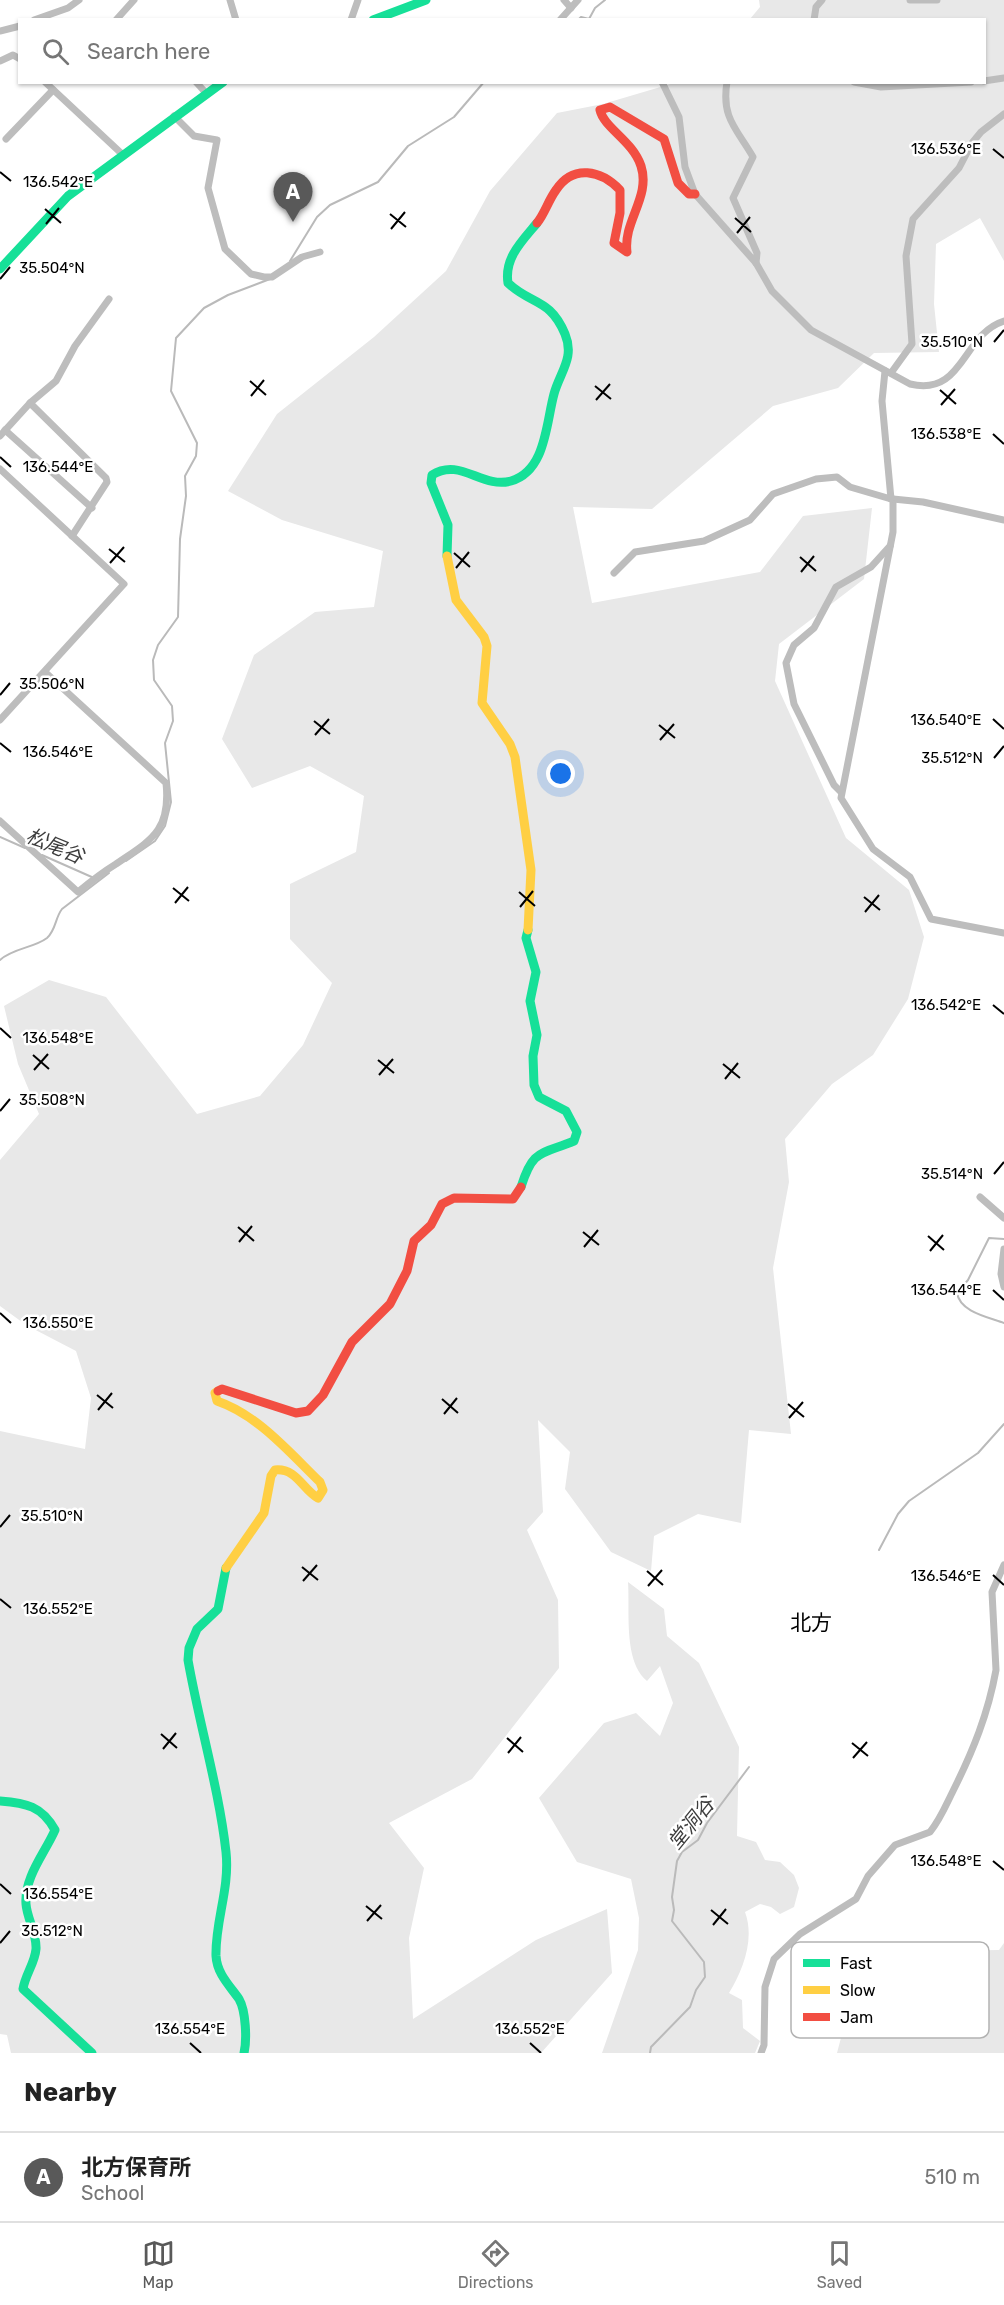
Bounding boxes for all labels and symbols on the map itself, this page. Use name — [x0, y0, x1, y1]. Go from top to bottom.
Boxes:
text: 136.536°E — [911, 140, 981, 158]
pin: A — [274, 172, 312, 222]
text: 136.542°E — [23, 173, 93, 191]
text: 35.504°N — [19, 259, 85, 277]
text: 35.510°N — [921, 333, 983, 351]
text: 136.538°E — [911, 425, 981, 443]
text: 136.544°E — [23, 458, 93, 476]
text: 35.506°N — [19, 675, 85, 693]
text: 136.540°E — [911, 711, 981, 729]
text: 136.546°E — [23, 743, 93, 761]
text: 35.512°N — [921, 749, 983, 767]
your location — [546, 759, 575, 788]
water label: 松尾谷 — [23, 823, 89, 870]
text: 136.542°E — [911, 996, 981, 1014]
text: 136.548°E — [23, 1029, 93, 1047]
text: 35.508°N — [19, 1091, 85, 1109]
text: 35.514°N — [921, 1165, 983, 1183]
text: 136.544°E — [911, 1281, 981, 1299]
text: 136.550°E — [23, 1314, 93, 1332]
text: 35.510°N — [21, 1507, 83, 1525]
text: 136.546°E — [911, 1567, 981, 1585]
text: 136.552°E — [23, 1600, 93, 1618]
district label: 北方 — [790, 1610, 832, 1635]
water label: 堂洞谷 — [663, 1791, 720, 1854]
text: 136.548°E — [911, 1852, 981, 1870]
text: 136.554°E — [23, 1885, 93, 1903]
text: 35.512°N — [21, 1922, 83, 1940]
legend — [791, 1942, 989, 2038]
text: Fast — [840, 1954, 872, 1973]
text: Slow — [840, 1981, 876, 2000]
text: Jam — [840, 2008, 873, 2027]
text: 136.554°E — [155, 2020, 225, 2038]
text: 136.552°E — [495, 2020, 565, 2038]

